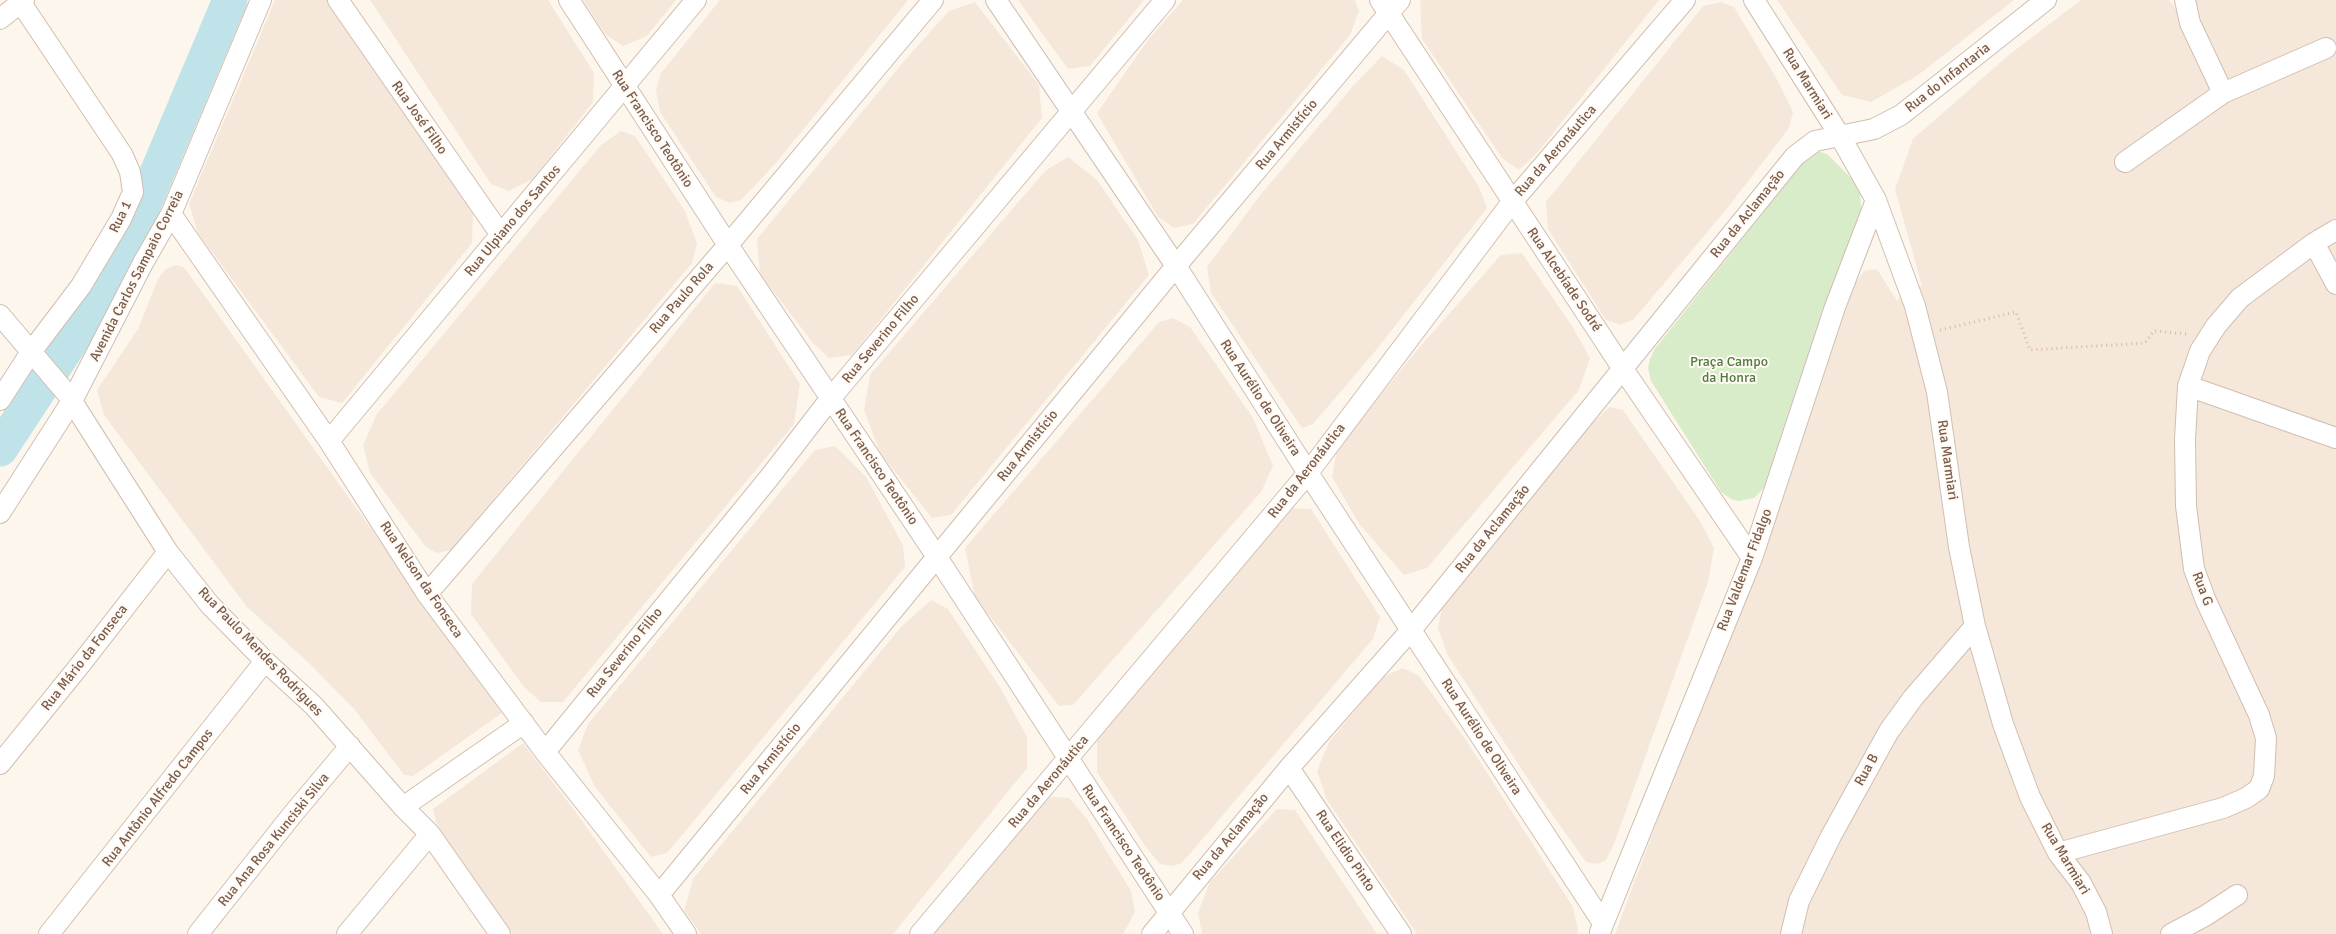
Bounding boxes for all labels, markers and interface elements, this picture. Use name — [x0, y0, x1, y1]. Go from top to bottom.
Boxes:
street label: Rua do Infantaria — [1902, 40, 1994, 116]
street label: Rua Marmiari — [1778, 45, 1836, 123]
street label: Rua Francisco Teotônio — [608, 67, 696, 191]
street label: Rua José Filho — [388, 78, 450, 158]
street label: Rua Armistício — [1252, 96, 1322, 174]
street label: Rua da Aeronáutica — [1512, 102, 1600, 200]
street label: Rua Ulpiano dos Santos — [461, 162, 565, 280]
street label: Rua da Aclamação — [1707, 166, 1789, 262]
street label: Avenida Carlos Sampaio Correia — [86, 188, 188, 364]
street label: Rua 1 — [106, 198, 136, 236]
street label: Rua Alcebíade Sodré — [1523, 225, 1605, 335]
street label: Rua Paulo Rola — [646, 259, 718, 337]
street label: Rua Severino Filho — [839, 291, 923, 387]
street label: Rua Aurélio de Oliveira — [1216, 337, 1304, 459]
park label: Praça Campo da Honra — [1690, 354, 1768, 387]
street label: Rua Francisco Teotônio — [831, 406, 921, 528]
street label: Rua Armistício — [994, 407, 1062, 485]
street label: Rua Marmiari — [1933, 419, 1961, 501]
street label: Rua da Aeronáutica — [1265, 420, 1349, 522]
street label: Rua da Aclamação — [1452, 481, 1534, 577]
street label: Rua Valdemar Fidalgo — [1714, 506, 1776, 634]
street label: Rua Nelson da Fonseca — [376, 519, 466, 641]
street label: Rua G — [2188, 570, 2216, 608]
street label: Rua Paulo Mendes Rodrigues — [194, 584, 326, 720]
street label: Rua Mário da Fonseca — [38, 602, 132, 714]
street label: Rua Severino Filho — [584, 605, 666, 701]
street label: Rua Aurélio de Oliveira — [1437, 676, 1525, 798]
street label: Rua Armistício — [737, 720, 805, 798]
street label: Rua Antônio Alfredo Campos — [99, 726, 217, 870]
street label: Rua da Aeronáutica — [1005, 732, 1093, 832]
street label: Rua B — [1851, 751, 1883, 789]
street label: Rua Ana Rosa Kunciski Silva — [215, 770, 333, 910]
street label: Rua Francisco Teotônio — [1078, 782, 1168, 904]
street label: Rua da Aclamação — [1190, 790, 1272, 884]
street label: Rua Elidio Pinto — [1312, 807, 1378, 895]
street label: Rua Marmiari — [2037, 820, 2093, 898]

